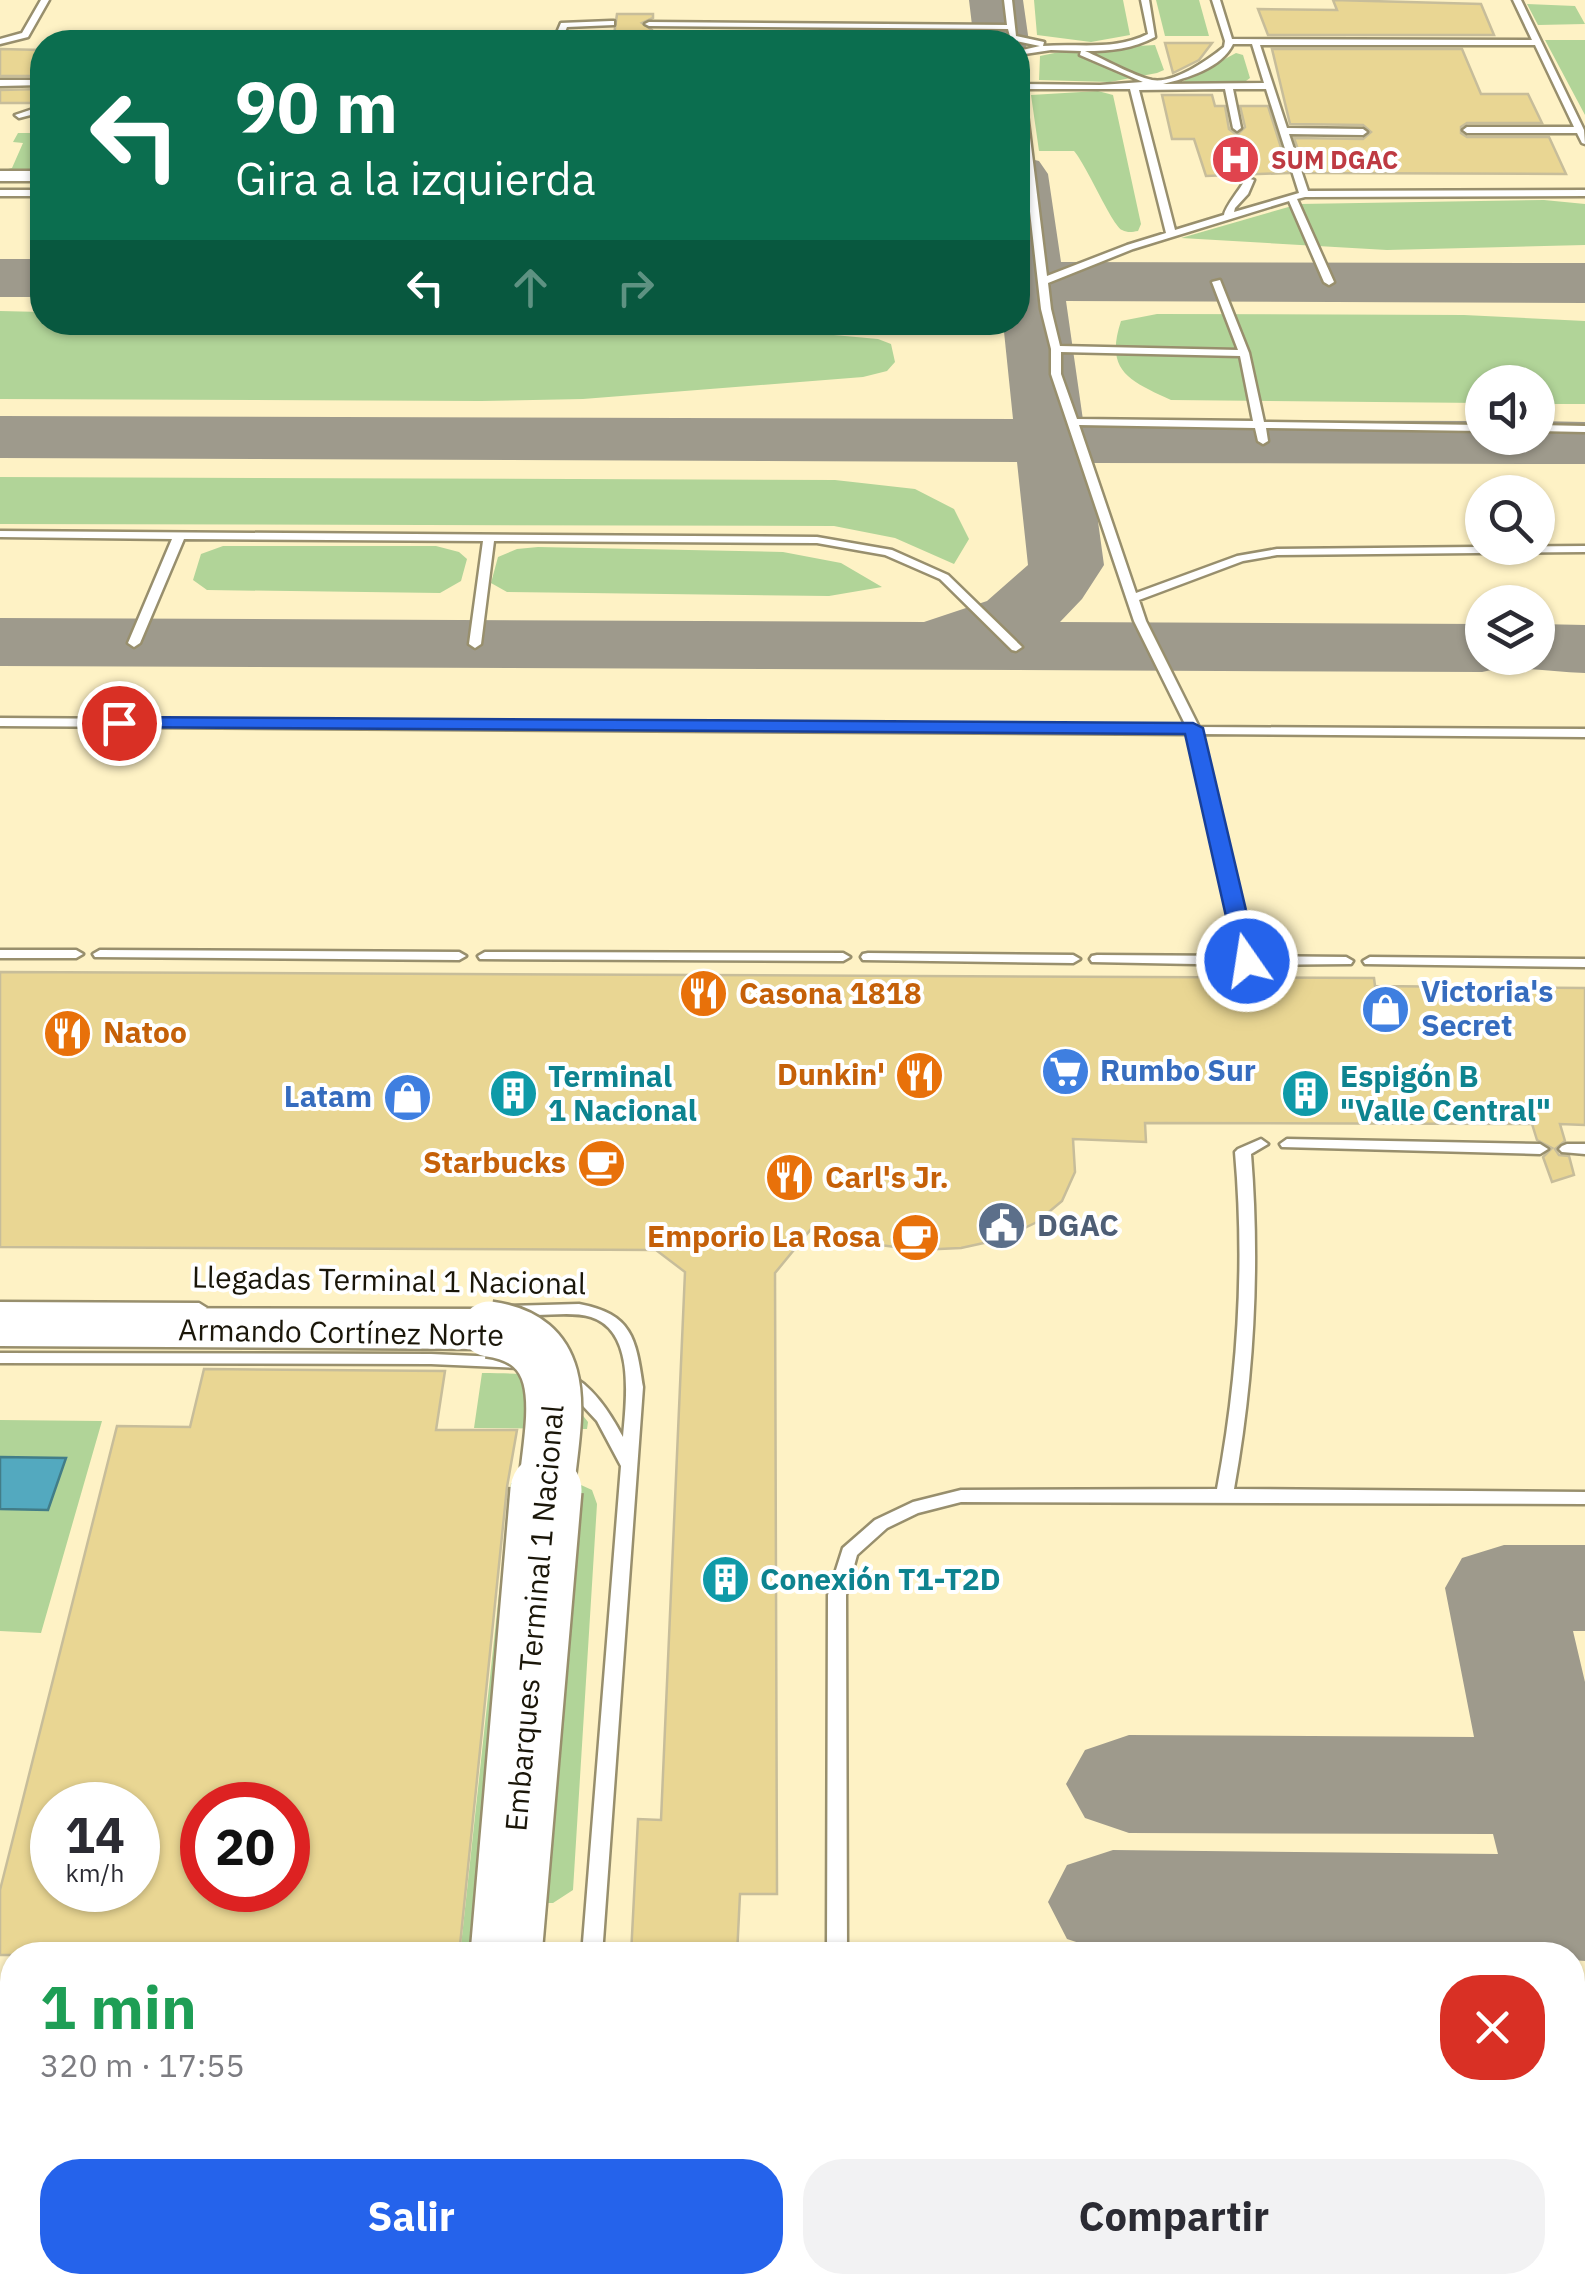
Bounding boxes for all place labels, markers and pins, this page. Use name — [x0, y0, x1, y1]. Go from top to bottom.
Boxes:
hospital icon: SUM DGAC — [1210, 134, 1262, 186]
place label: SUM DGAC — [1271, 143, 1398, 176]
pin — [77, 681, 162, 766]
restaurant icon: Casona 1818 — [678, 968, 730, 1020]
place label: Victoria's Secret — [1421, 971, 1553, 1044]
place label: Casona 1818 — [739, 973, 922, 1012]
shop icon: Victoria's Secret — [1360, 983, 1412, 1035]
restaurant icon: Natoo — [42, 1007, 94, 1059]
place label: Natoo — [103, 1012, 187, 1051]
supermarket icon: Rumbo Sur — [1039, 1045, 1091, 1097]
restaurant icon: Dunkin' — [894, 1049, 946, 1101]
place label: Rumbo Sur — [1100, 1050, 1256, 1089]
place label: Dunkin' — [777, 1054, 885, 1093]
place label: Terminal 1 Nacional — [548, 1056, 697, 1129]
place label: Espigón B "Valle Central" — [1340, 1056, 1551, 1129]
building icon: Terminal 1 Nacional — [487, 1068, 539, 1120]
building icon: Espigón B "Valle Central" — [1279, 1068, 1331, 1120]
shop icon: Latam — [381, 1071, 433, 1123]
place label: Latam — [284, 1076, 372, 1115]
cafe icon: Starbucks — [575, 1137, 627, 1189]
place label: Starbucks — [423, 1142, 566, 1181]
restaurant icon: Carl's Jr. — [764, 1152, 816, 1204]
place label: Carl's Jr. — [825, 1157, 949, 1196]
public building icon: DGAC — [976, 1200, 1028, 1252]
place label: DGAC — [1037, 1205, 1119, 1244]
cafe icon: Emporio La Rosa — [890, 1211, 942, 1263]
place label: Emporio La Rosa — [647, 1216, 881, 1255]
building icon: Conexión T1-T2D — [699, 1554, 751, 1606]
place label: Conexión T1-T2D — [760, 1559, 1001, 1598]

